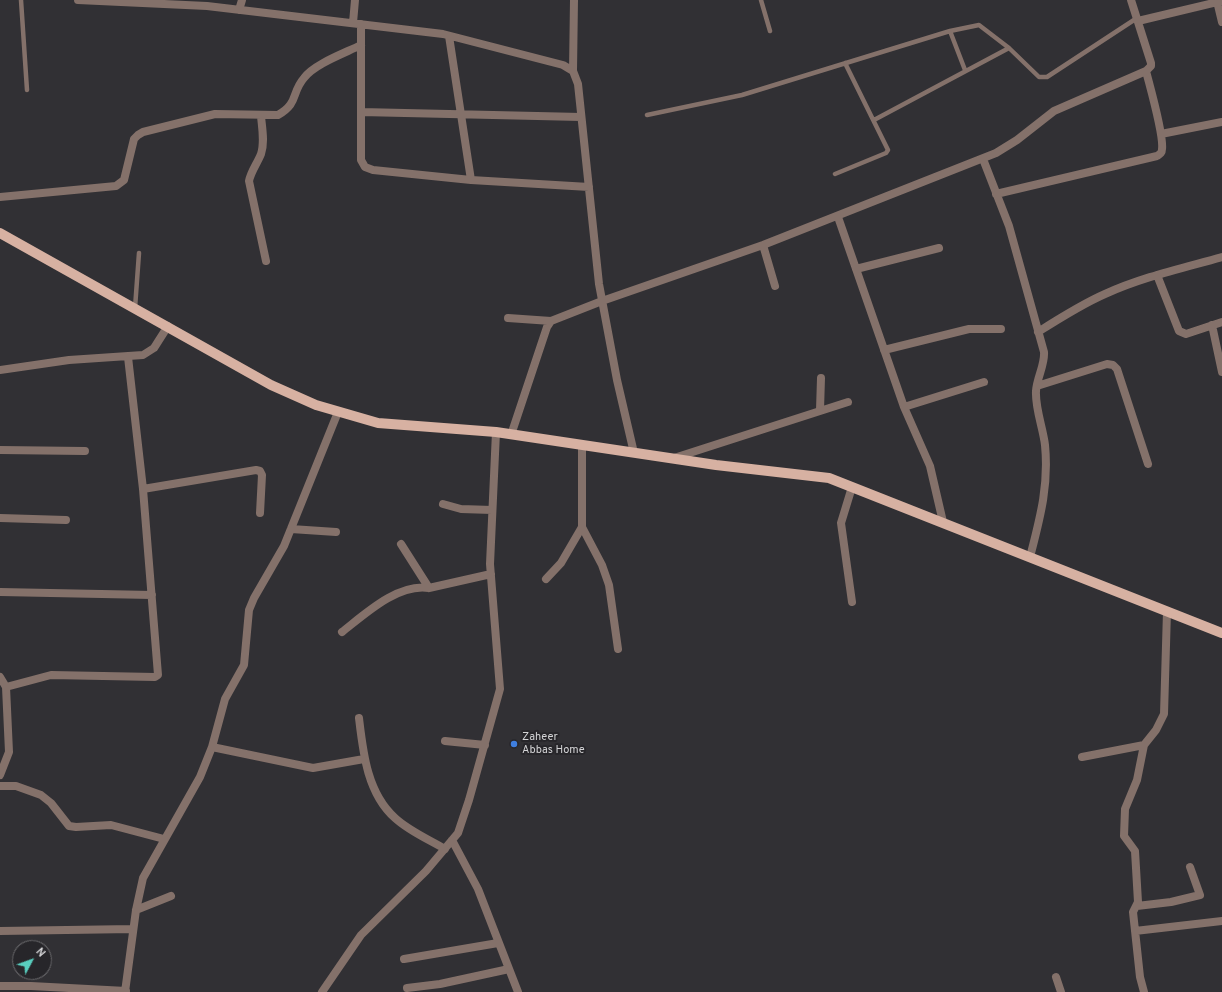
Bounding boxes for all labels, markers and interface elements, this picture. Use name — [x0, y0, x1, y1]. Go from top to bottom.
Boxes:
place label: Zaheer Abbas Home — [522, 731, 585, 757]
marker: Zaheer Abbas Home — [509, 739, 519, 749]
north arrow — [12, 940, 52, 980]
text: N — [32, 945, 48, 960]

